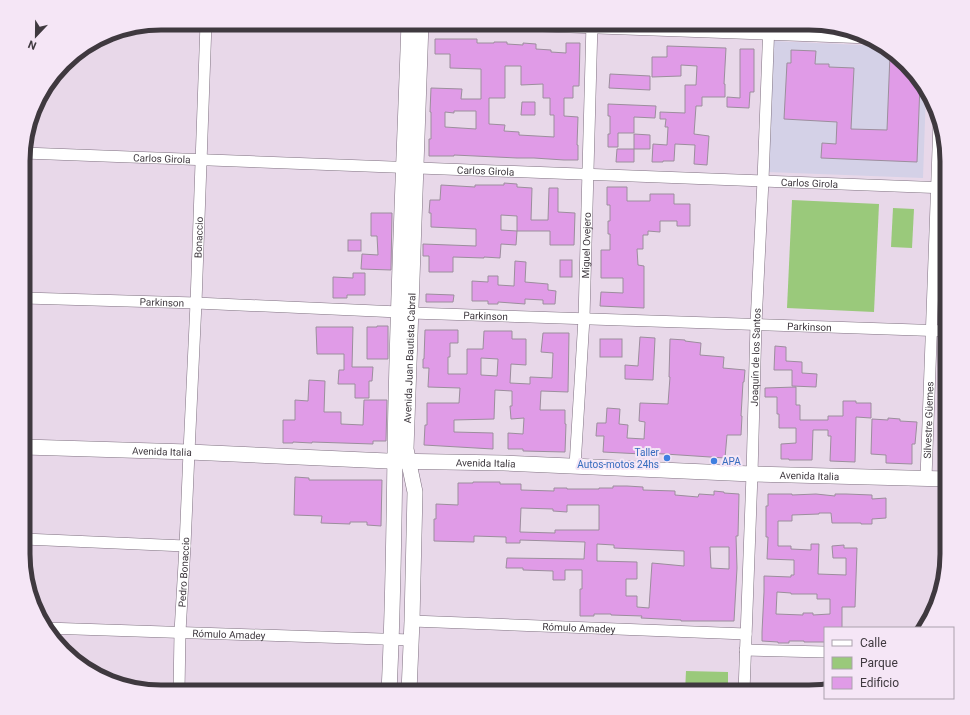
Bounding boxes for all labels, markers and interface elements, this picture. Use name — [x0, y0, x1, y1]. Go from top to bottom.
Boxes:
north arrow — [16, 16, 56, 56]
text: N — [26, 37, 38, 52]
street label: Carlos Girola — [133, 152, 191, 165]
street label: Carlos Girola — [457, 164, 515, 177]
street label: Carlos Girola — [781, 176, 838, 189]
street label: Miguel Ovejero — [580, 212, 592, 279]
street label: Bonaccio — [192, 216, 205, 258]
street label: Avenida Juan Bautista Cabral — [401, 293, 417, 423]
street label: Parkinson — [140, 296, 184, 308]
street label: Joaquín de los Santos — [748, 308, 762, 407]
street label: Parkinson — [463, 309, 508, 322]
street label: Parkinson — [787, 320, 832, 333]
street label: Silvestre Güemes — [921, 381, 935, 459]
street label: Avenida Italia — [132, 445, 192, 458]
place label: Taller Autos-motos 24hs — [577, 447, 660, 470]
marker: Taller Autos-motos 24hs — [662, 453, 672, 463]
marker: APA — [709, 456, 719, 466]
place label: APA — [722, 456, 741, 467]
street label: Avenida Italia — [456, 457, 516, 469]
street label: Avenida Italia — [779, 469, 839, 482]
street label: Pedro Bonaccio — [176, 537, 191, 607]
street label: Rómulo Amadey — [542, 621, 616, 634]
street label: Rómulo Amadey — [192, 627, 266, 641]
legend — [824, 627, 954, 699]
text: Calle — [860, 636, 887, 650]
text: Parque — [860, 656, 898, 670]
text: Edificio — [860, 676, 899, 690]

